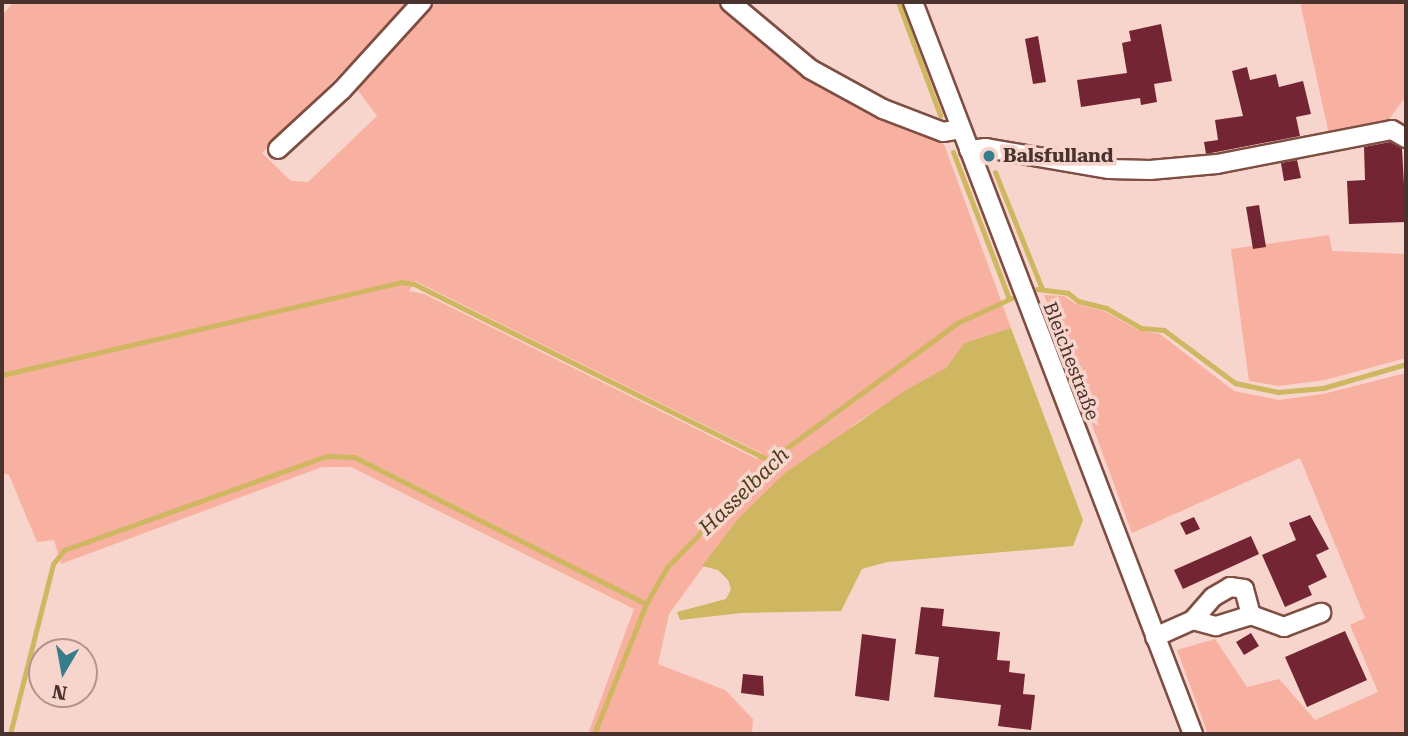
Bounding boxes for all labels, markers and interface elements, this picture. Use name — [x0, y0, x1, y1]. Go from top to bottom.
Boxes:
place label: Balsfulland — [1003, 145, 1114, 167]
marker: Balsfulland — [981, 148, 997, 164]
street label: Bleichestraße — [1038, 299, 1104, 423]
water label: Hasselbach — [694, 442, 794, 540]
north arrow — [28, 638, 98, 708]
text: N — [50, 680, 69, 705]

